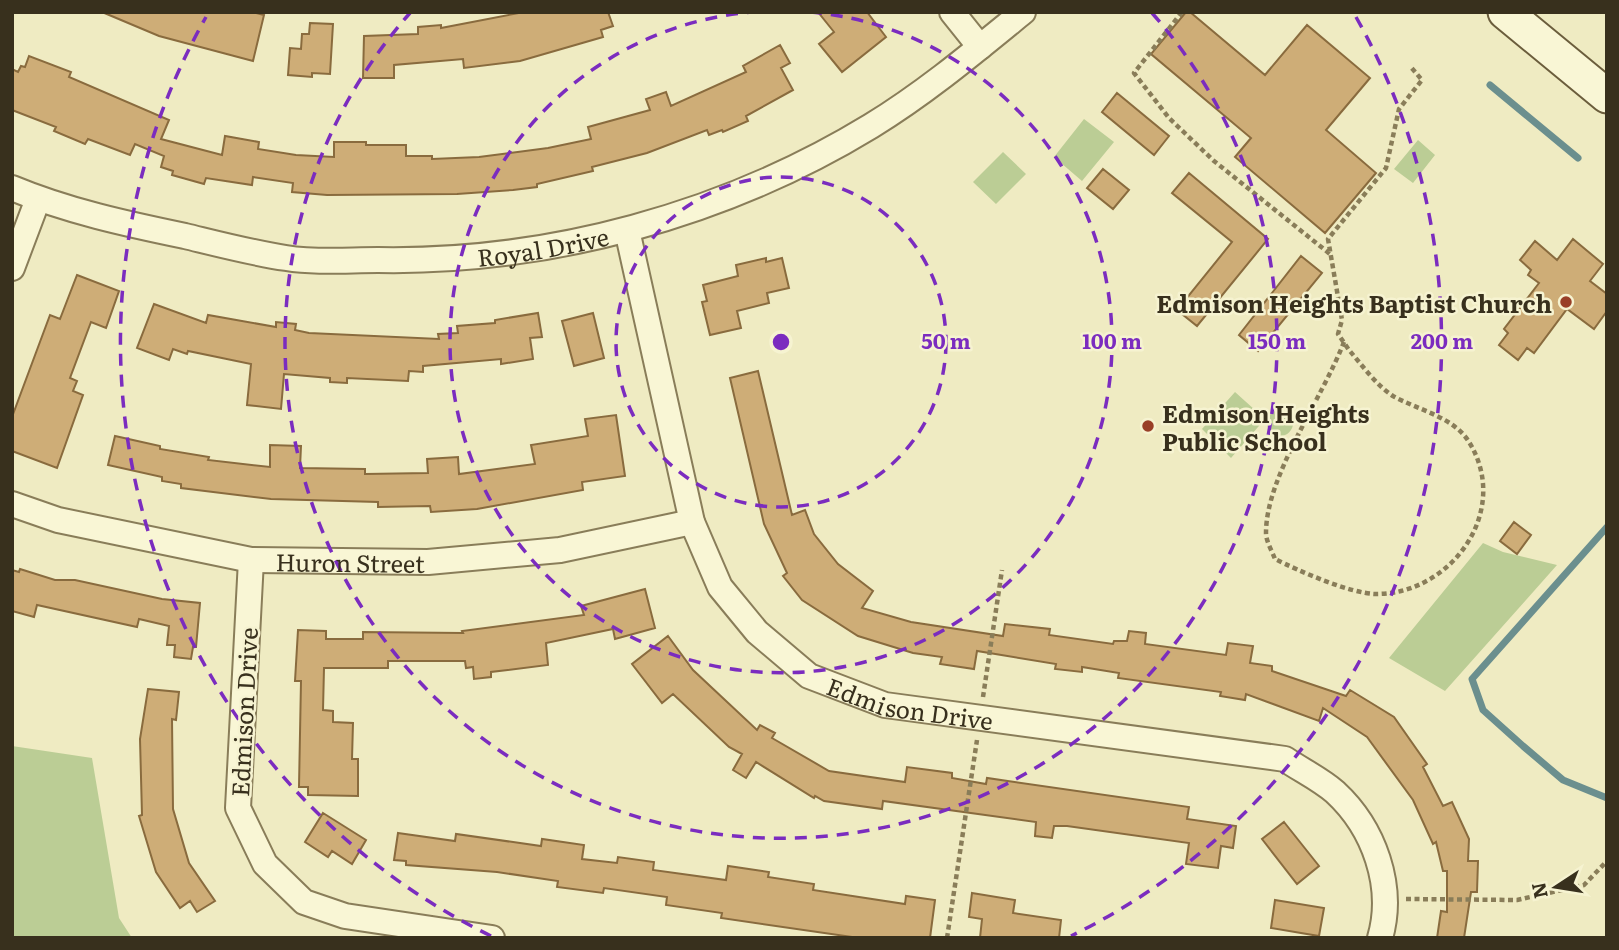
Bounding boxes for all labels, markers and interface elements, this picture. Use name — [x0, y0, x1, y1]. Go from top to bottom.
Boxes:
street label: Royal Drive — [475, 217, 612, 274]
place label: Edmison Heights Baptist Church — [1156, 285, 1552, 320]
marker: Edmison Heights Baptist Church — [1558, 294, 1574, 310]
text: 50 m — [921, 324, 971, 355]
text: 100 m — [1082, 324, 1142, 355]
text: 150 m — [1248, 324, 1306, 355]
text: 200 m — [1411, 324, 1473, 355]
centre of rings — [769, 330, 793, 354]
place label: Edmison Heights Public School — [1162, 395, 1369, 458]
marker: Edmison Heights Public School — [1140, 418, 1156, 434]
street label: Huron Street — [275, 543, 425, 579]
street label: Edmison Drive — [221, 626, 265, 798]
street label: Edmison Drive — [822, 667, 996, 737]
north arrow — [1521, 852, 1591, 922]
text: N — [1523, 880, 1554, 901]

